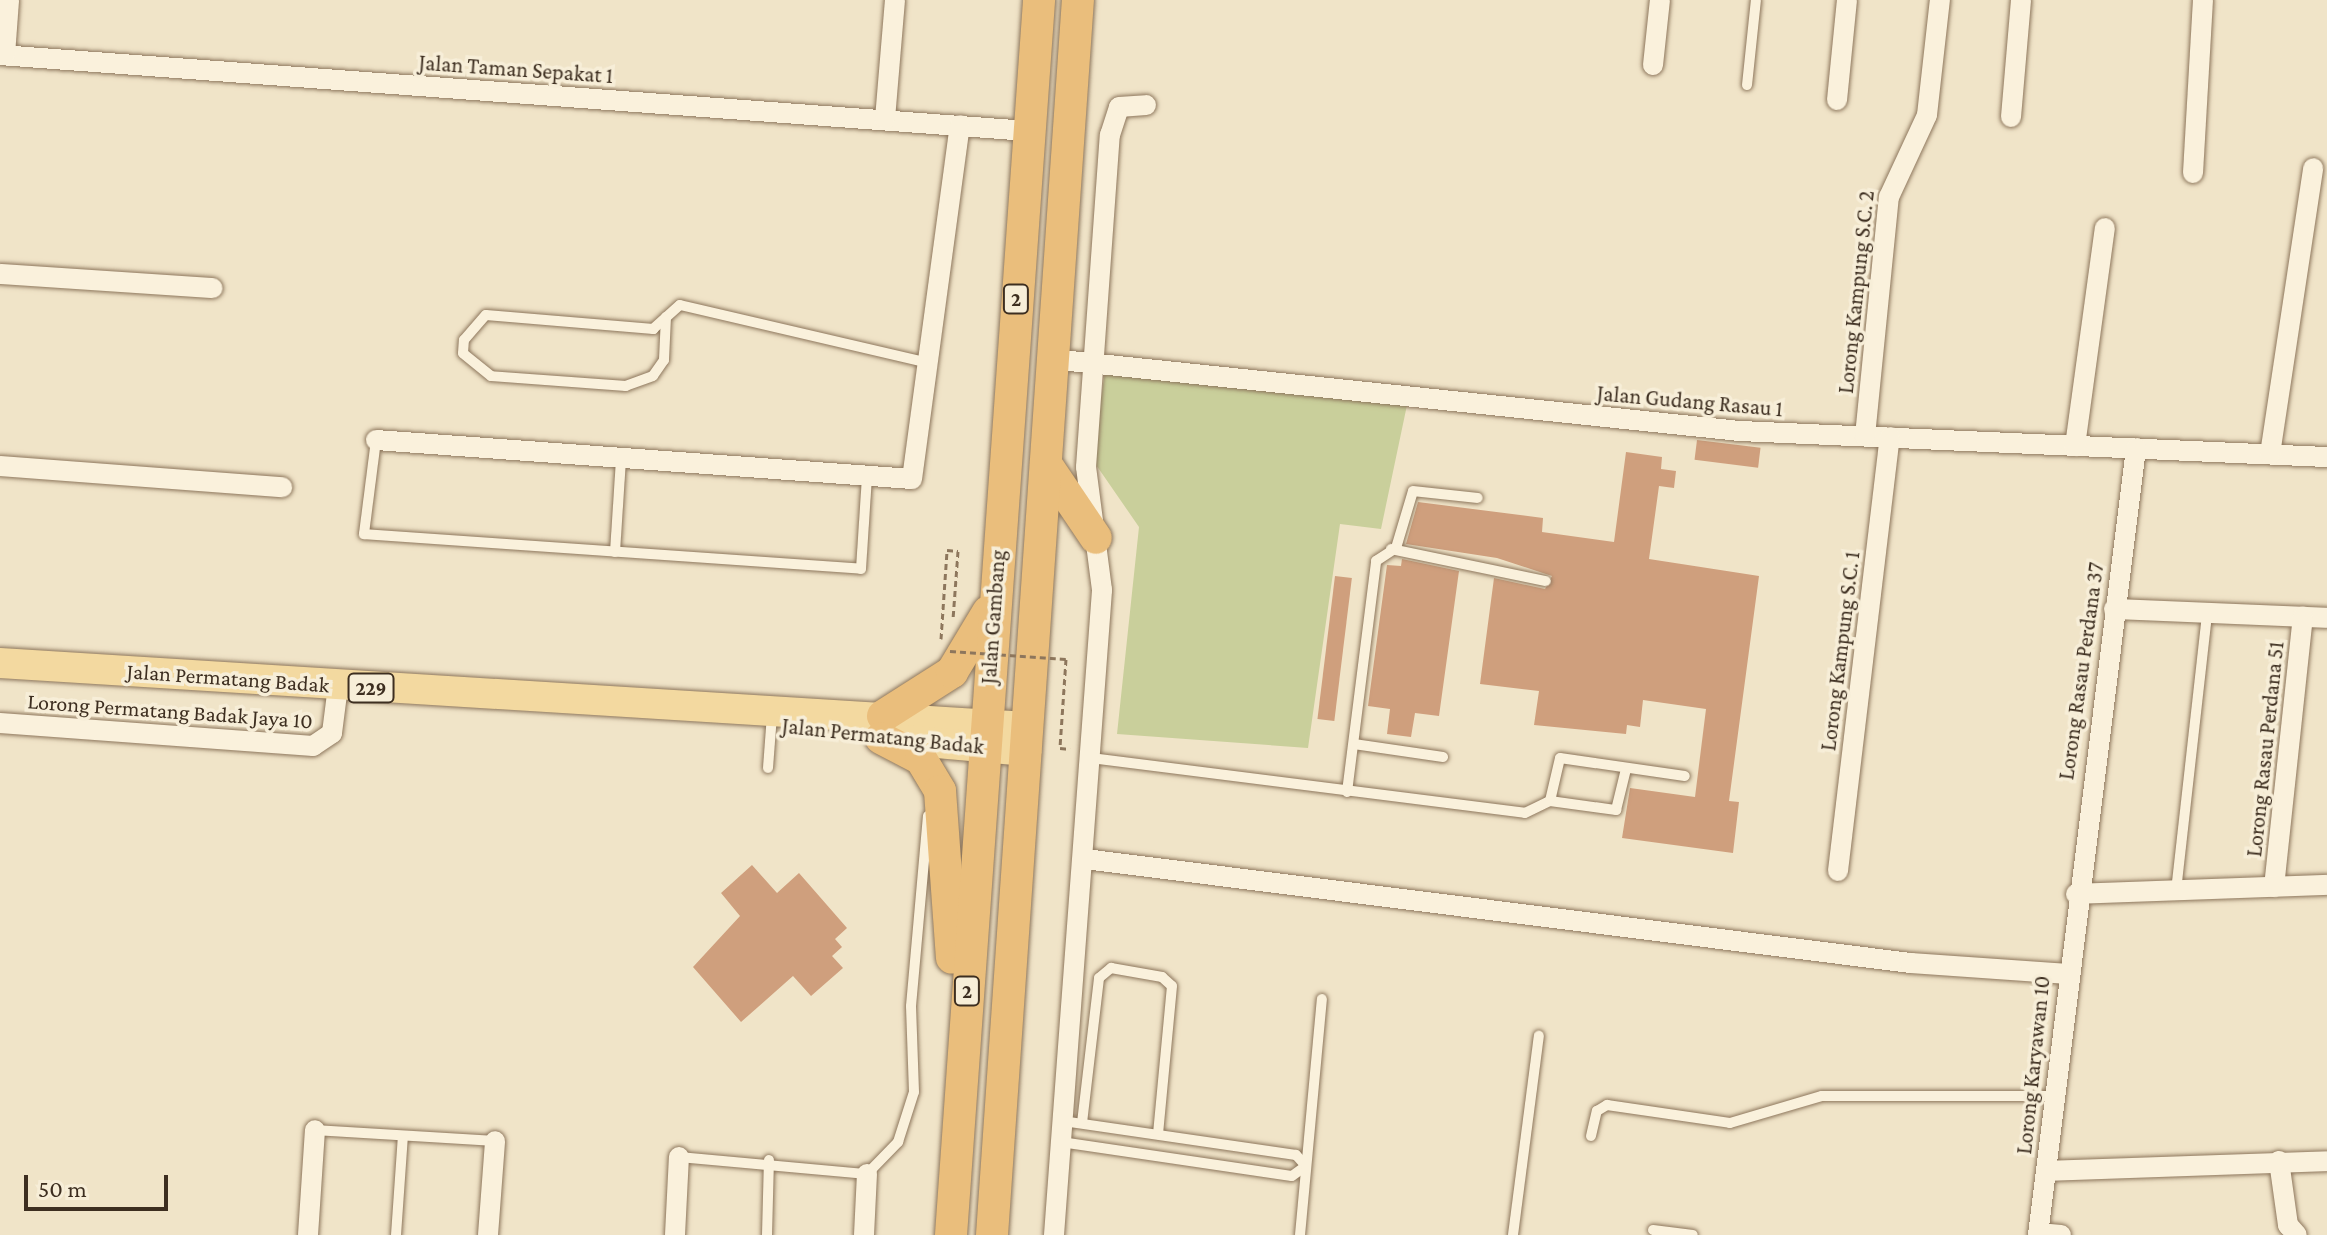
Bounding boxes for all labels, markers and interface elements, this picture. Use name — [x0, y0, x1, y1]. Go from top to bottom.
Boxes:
street label: Jalan Taman Sepakat 1 — [418, 49, 614, 89]
street label: Lorong Kampung S.C. 2 — [1832, 189, 1880, 395]
road number: 2 — [1002, 283, 1030, 315]
street label: Jalan Gudang Rasau 1 — [1596, 380, 1784, 422]
street label: Jalan Gambang — [975, 549, 1011, 685]
street label: Lorong Kampung S.C. 1 — [1815, 550, 1865, 752]
street label: Lorong Rasau Perdana 37 — [2053, 561, 2109, 781]
street label: Lorong Rasau Perdana 51 — [2241, 640, 2289, 858]
street label: Jalan Permatang Badak — [126, 658, 330, 698]
road number: 229 — [347, 672, 395, 704]
street label: Lorong Permatang Badak Jaya 10 — [26, 688, 314, 734]
street label: Jalan Permatang Badak — [781, 712, 985, 760]
road number: 2 — [953, 975, 981, 1007]
street label: Lorong Karyawan 10 — [2011, 975, 2055, 1155]
scale bar — [28, 1159, 172, 1209]
text: 50 m — [38, 1175, 87, 1202]

